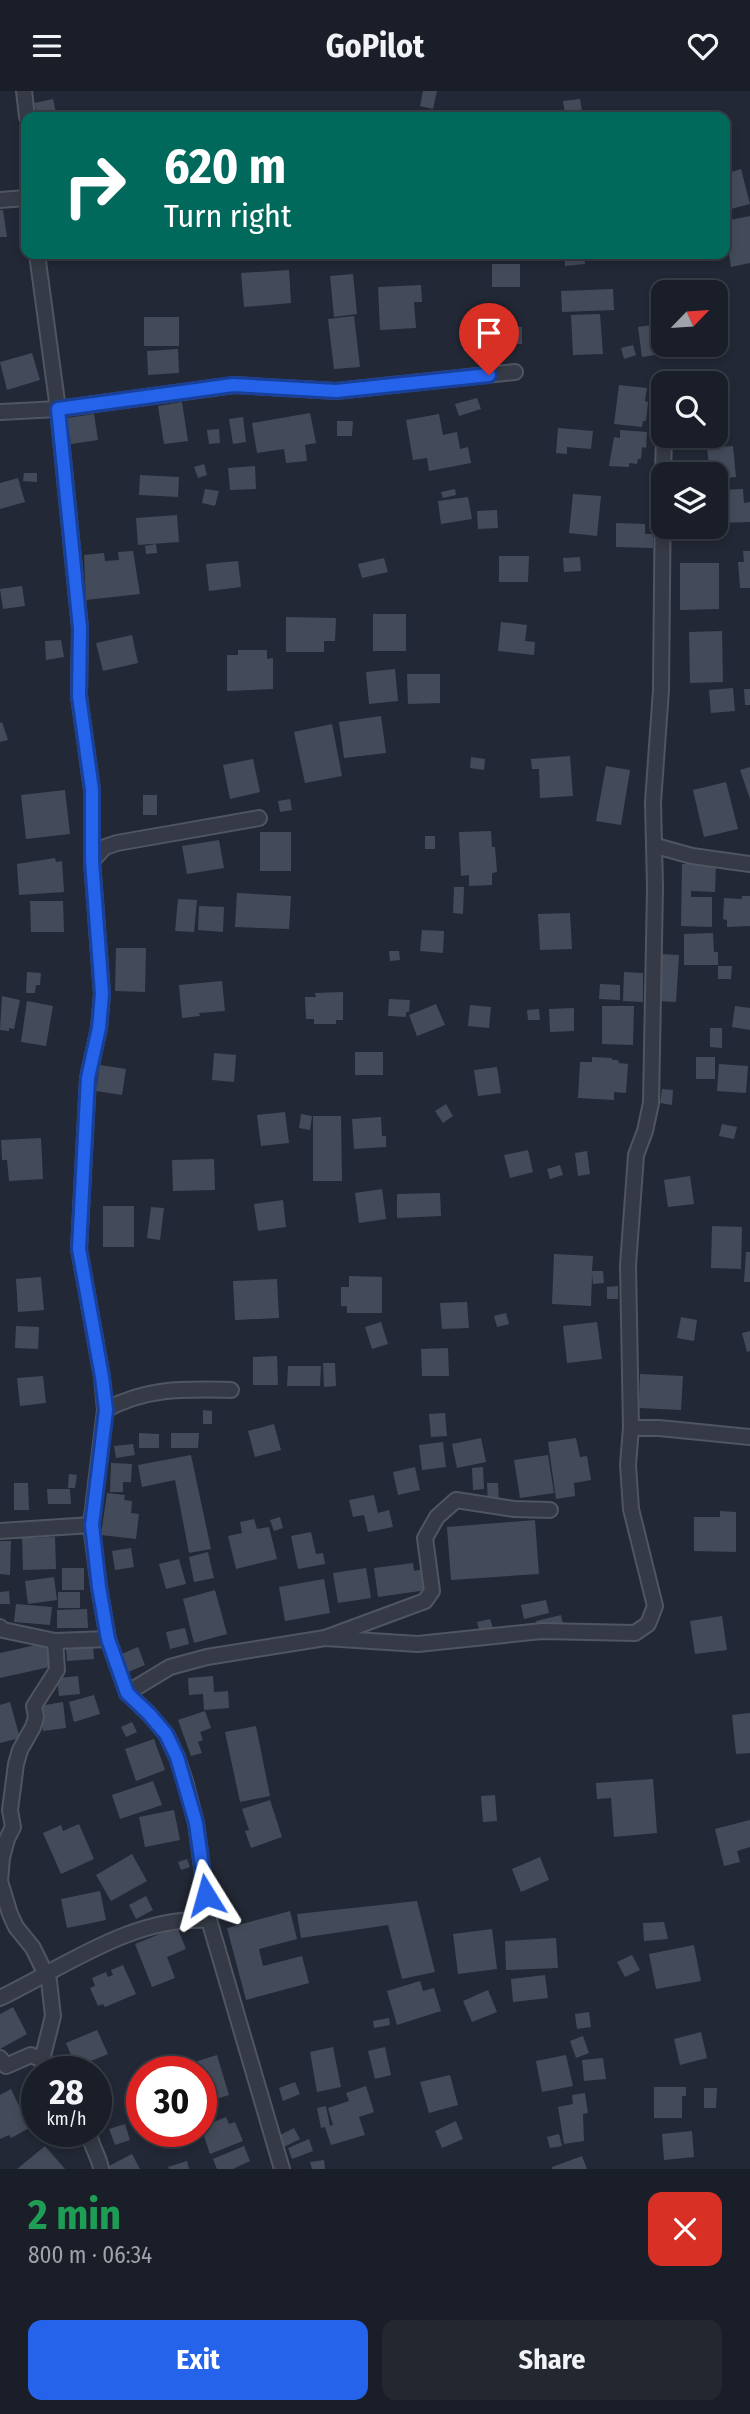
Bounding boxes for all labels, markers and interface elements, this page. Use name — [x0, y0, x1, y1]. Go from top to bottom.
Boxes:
icon: menu — [28, 27, 66, 65]
text: GoPilot — [326, 27, 424, 65]
icon: heart — [684, 27, 722, 65]
text: 620 m — [164, 137, 286, 196]
icon: right — [49, 140, 140, 231]
text: Turn right — [164, 197, 291, 235]
north arrow — [651, 280, 728, 357]
map controls — [651, 280, 728, 539]
pin — [459, 303, 519, 375]
icon: arrive — [470, 314, 508, 352]
button: search — [651, 371, 728, 448]
button: layers — [651, 462, 728, 539]
position arrow — [169, 1858, 243, 1932]
speed limit sign: 30 — [126, 2056, 217, 2147]
text: 28 — [49, 2071, 84, 2113]
text: km/h — [46, 2108, 87, 2130]
text: 2 min — [28, 2190, 121, 2240]
button: close — [648, 2192, 722, 2266]
text: 800 m · 06:34 — [28, 2241, 152, 2269]
button: Exit — [28, 2320, 368, 2400]
button: Share — [382, 2320, 722, 2400]

